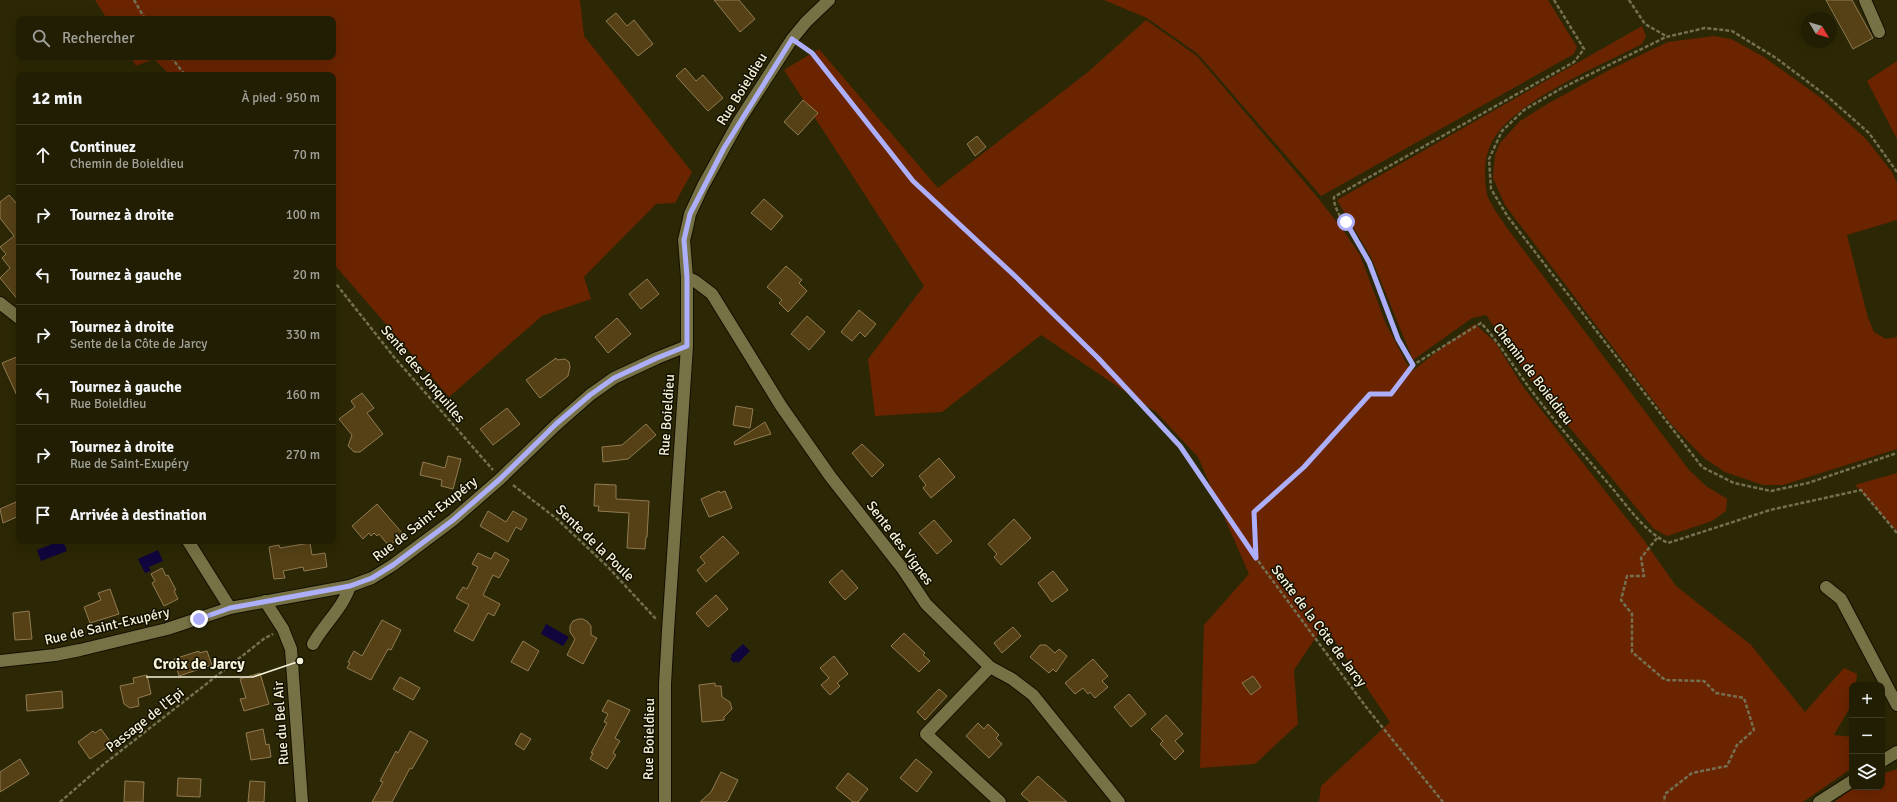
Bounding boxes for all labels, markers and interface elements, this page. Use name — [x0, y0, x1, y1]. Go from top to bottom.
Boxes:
north arrow — [1801, 12, 1837, 48]
search box — [16, 16, 336, 60]
icon: search — [30, 27, 52, 49]
text: Rechercher — [62, 29, 135, 47]
street label: Rue Boieldieu — [713, 50, 771, 128]
text: 12 min — [32, 88, 82, 109]
text: À pied · 950 m — [241, 90, 320, 106]
text: Continuez — [70, 138, 136, 156]
icon: ahead — [32, 144, 54, 166]
text: 70 m — [293, 147, 320, 163]
text: Chemin de Boieldieu — [70, 156, 184, 172]
icon: right — [32, 204, 54, 226]
text: Tournez à droite — [70, 206, 174, 224]
text: 100 m — [286, 207, 320, 223]
route start — [1337, 213, 1355, 231]
icon: left — [32, 264, 54, 286]
text: Tournez à gauche — [70, 266, 182, 284]
text: 20 m — [293, 267, 320, 283]
text: Tournez à droite — [70, 318, 174, 336]
street label: Chemin de Boieldieu — [1489, 320, 1577, 428]
street label: Sente des Jonquilles — [377, 322, 469, 426]
icon: right — [32, 324, 54, 346]
text: 330 m — [286, 327, 320, 343]
text: Sente de la Côte de Jarcy — [70, 336, 207, 352]
street label: Rue Boieldieu — [656, 373, 678, 457]
text: Tournez à gauche — [70, 378, 182, 396]
icon: left — [32, 384, 54, 406]
text: 160 m — [286, 387, 320, 403]
text: Rue Boieldieu — [70, 396, 146, 412]
text: Tournez à droite — [70, 438, 174, 456]
icon: right — [32, 444, 54, 466]
text: 270 m — [286, 447, 320, 463]
text: Rue de Saint-Exupéry — [70, 456, 189, 472]
street label: Rue de Saint-Exupéry — [369, 473, 481, 565]
street label: Sente des Vignes — [863, 498, 937, 588]
street label: Sente de la Poule — [552, 501, 638, 585]
icon: arrive — [32, 504, 54, 526]
text: Arrivée à destination — [70, 506, 207, 524]
street label: Sente de la Côte de Jarcy — [1268, 562, 1371, 691]
street label: Rue de Saint-Exupéry — [43, 603, 172, 649]
route end — [190, 610, 208, 628]
callout: Croix de Jarcy — [146, 650, 253, 677]
text: Croix de Jarcy — [153, 655, 245, 673]
street label: Rue du Bel Air — [270, 680, 292, 766]
map controls — [1849, 682, 1885, 790]
button: + — [1849, 682, 1885, 718]
street label: Passage de l'Epi — [102, 684, 188, 756]
street label: Rue Boieldieu — [640, 698, 658, 780]
button: − — [1849, 718, 1885, 754]
button: layers — [1849, 754, 1885, 790]

